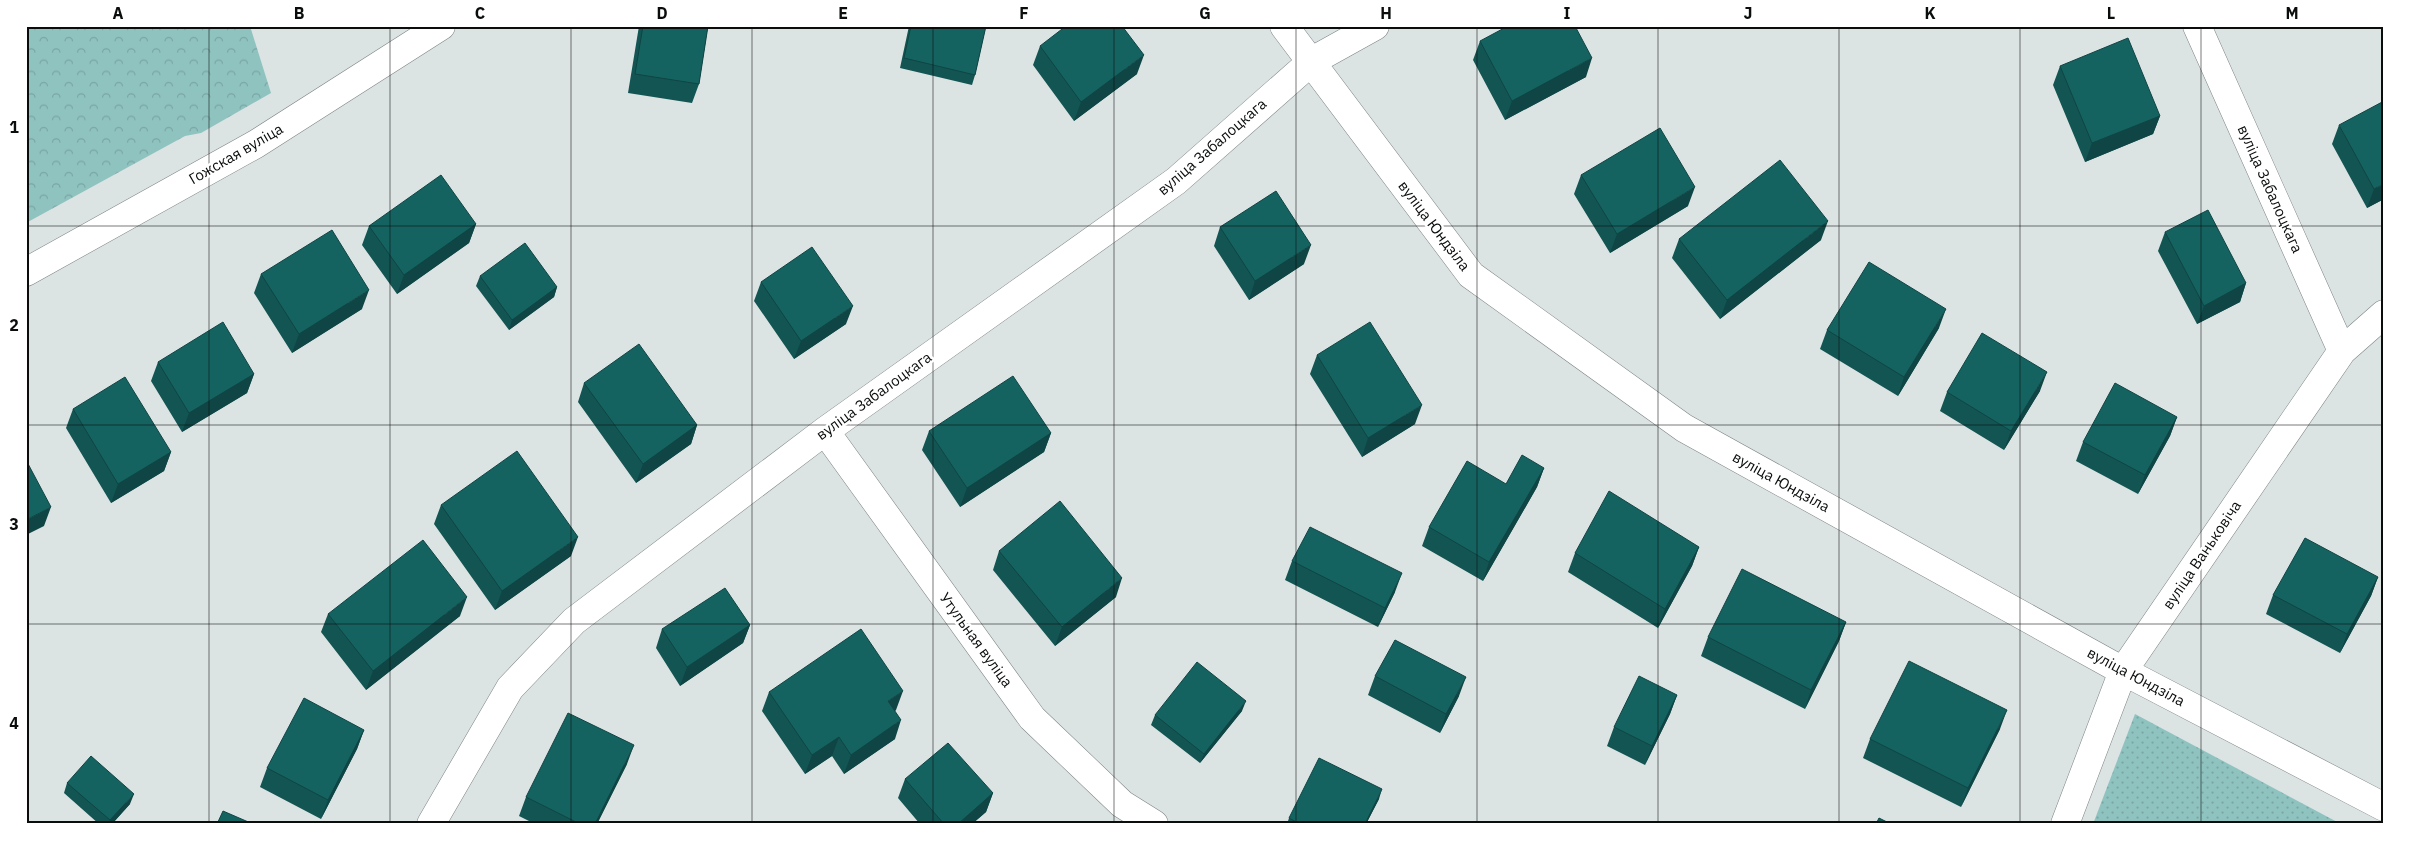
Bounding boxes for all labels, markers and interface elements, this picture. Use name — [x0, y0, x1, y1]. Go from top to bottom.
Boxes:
text: A — [113, 3, 124, 23]
text: B — [294, 3, 305, 23]
text: C — [475, 3, 485, 23]
text: D — [656, 3, 668, 23]
text: E — [838, 3, 848, 23]
text: F — [1019, 3, 1029, 23]
text: G — [1199, 3, 1211, 23]
text: H — [1380, 3, 1392, 23]
text: I — [1564, 3, 1571, 23]
text: J — [1744, 3, 1752, 23]
text: K — [1924, 3, 1936, 23]
text: L — [2107, 3, 2115, 23]
text: M — [2285, 3, 2299, 23]
street label: вуліца Забалоцкага — [1153, 94, 1270, 199]
text: 1 — [9, 117, 19, 137]
street label: Гожская вуліца — [185, 119, 286, 188]
street label: вуліца Забалоцкага — [2234, 122, 2307, 256]
street label: вуліца Юндзіла — [1394, 177, 1475, 275]
text: 2 — [9, 315, 19, 335]
street label: вуліца Забалоцкага — [812, 347, 935, 444]
street label: вуліца Юндзіла — [1729, 447, 1833, 516]
street label: вуліца Ваньковіча — [2158, 497, 2245, 613]
text: 3 — [9, 514, 19, 534]
street label: Утульная вуліца — [936, 589, 1017, 691]
street label: вуліца Юндзіла — [2084, 643, 2188, 710]
text: 4 — [9, 713, 19, 733]

